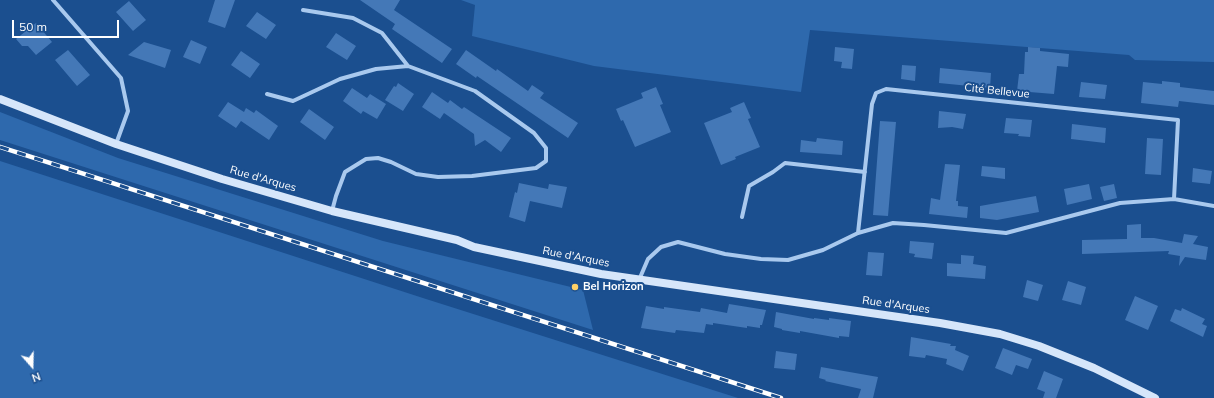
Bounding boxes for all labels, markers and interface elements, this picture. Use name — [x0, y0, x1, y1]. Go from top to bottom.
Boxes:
scale bar — [14, 12, 121, 38]
text: 50 m — [19, 19, 47, 34]
street label: Cité Bellevue — [964, 81, 1030, 101]
street label: Rue d'Arques — [228, 163, 298, 195]
street label: Rue d'Arques — [541, 244, 611, 270]
place label: Bel Horizon — [583, 280, 644, 294]
marker: Bel Horizon — [570, 282, 580, 292]
street label: Rue d'Arques — [861, 294, 931, 316]
north arrow — [12, 346, 52, 386]
text: N — [30, 369, 42, 385]

